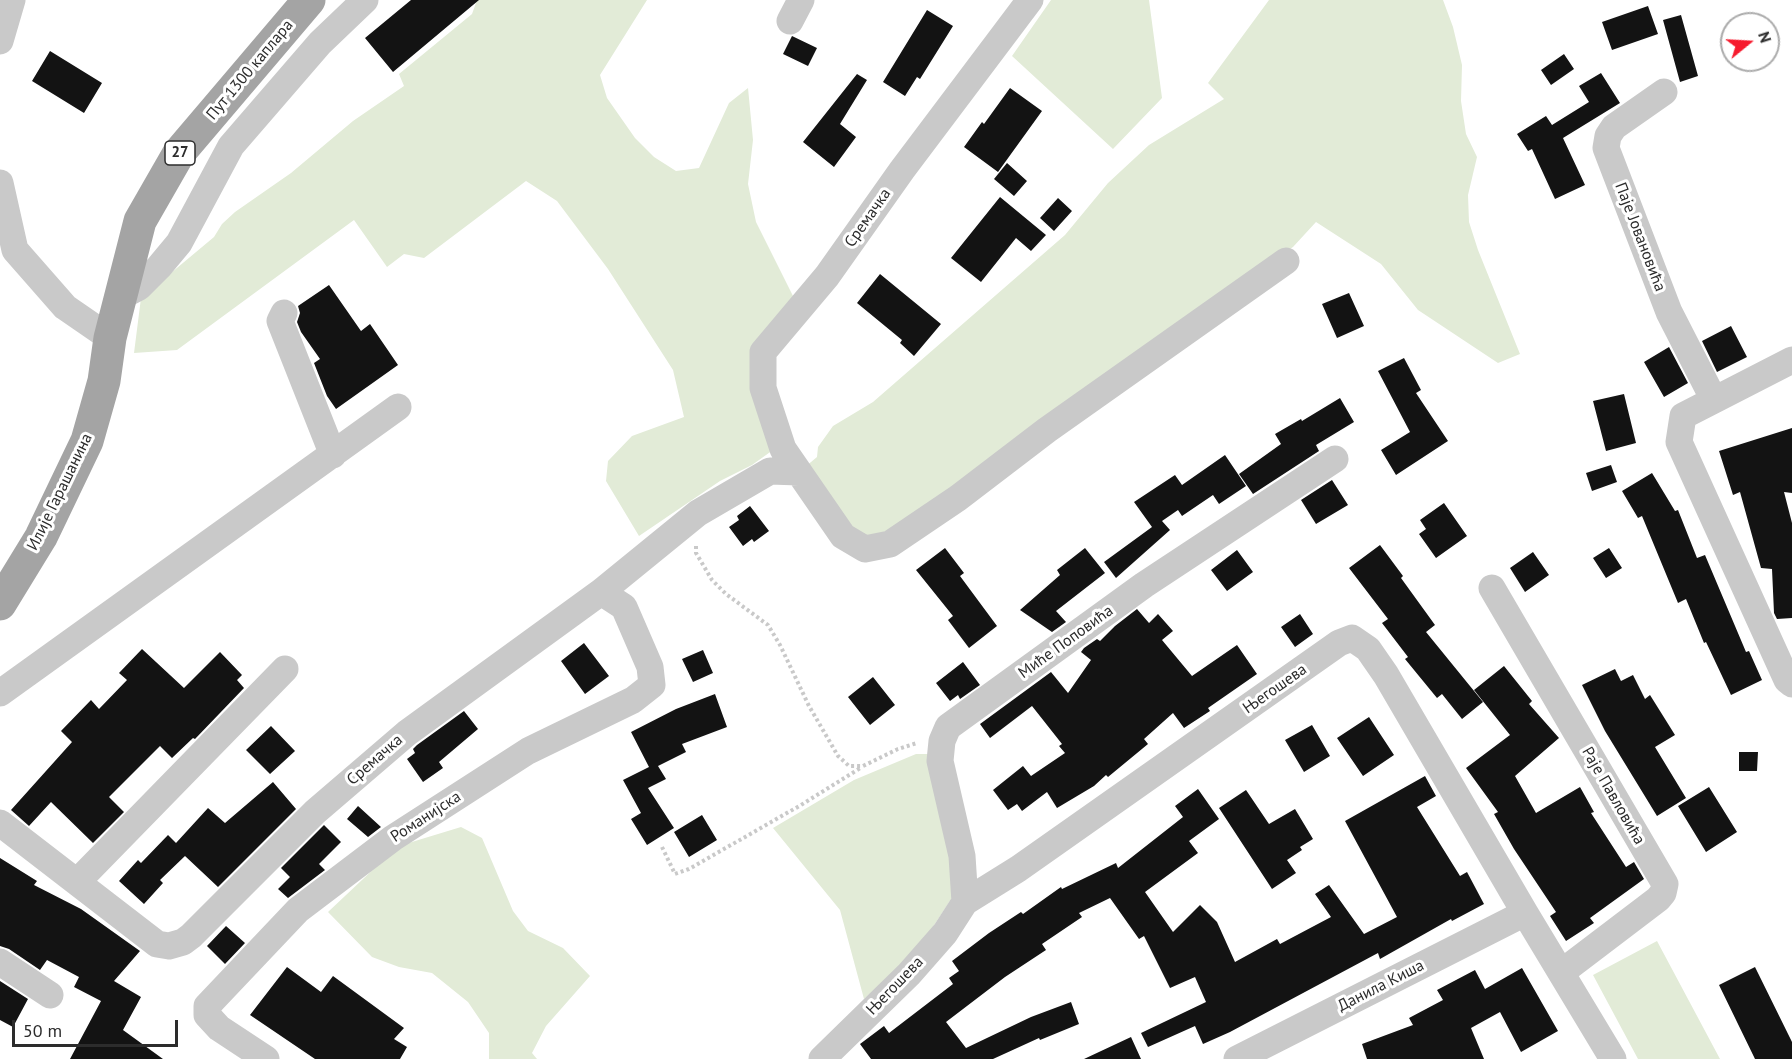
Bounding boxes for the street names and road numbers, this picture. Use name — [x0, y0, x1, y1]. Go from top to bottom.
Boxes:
street label: Пут 1300 каплара — [203, 16, 297, 124]
road number: 27 — [165, 141, 195, 165]
street label: Паје Јовановића — [1610, 180, 1670, 294]
street label: Сремачка — [841, 185, 895, 251]
street label: Илије Гарашанина — [23, 430, 97, 554]
street label: Миће Поповића — [1015, 601, 1117, 683]
street label: Његошева — [1239, 660, 1311, 718]
street label: Сремачка — [343, 731, 407, 789]
street label: Раје Павловића — [1577, 744, 1649, 848]
street label: Романијска — [387, 787, 465, 847]
street label: Његошева — [862, 953, 928, 1019]
street label: Данила Киша — [1335, 956, 1427, 1016]

